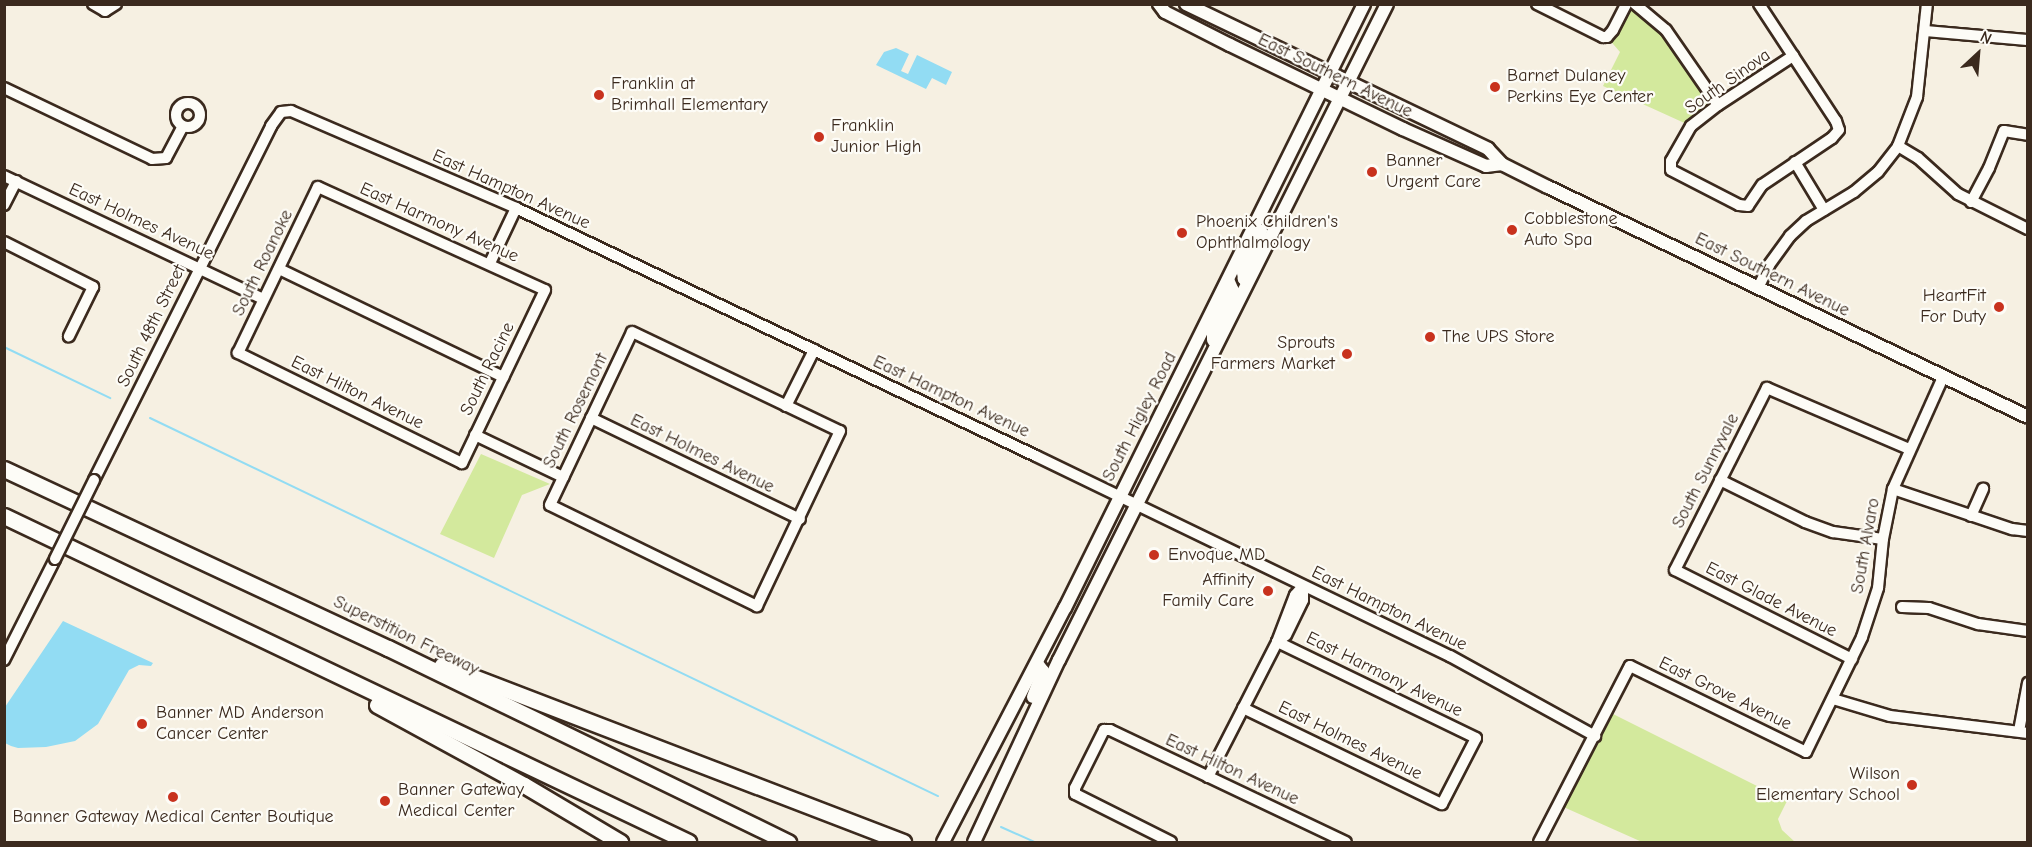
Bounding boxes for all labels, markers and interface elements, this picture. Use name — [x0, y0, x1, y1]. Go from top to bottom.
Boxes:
north arrow — [1948, 24, 2008, 84]
text: N — [1977, 27, 1995, 48]
street label: East Southern Avenue — [1254, 29, 1416, 123]
street label: South Sinova — [1681, 45, 1775, 119]
place label: Barnet Dulaney Perkins Eye Center — [1507, 66, 1653, 109]
place label: Franklin at Brimhall Elementary — [611, 74, 768, 116]
marker: Barnet Dulaney Perkins Eye Center — [1488, 80, 1502, 94]
marker: Franklin at Brimhall Elementary — [592, 88, 606, 102]
place label: Franklin Junior High — [831, 116, 921, 158]
marker: Franklin Junior High — [812, 130, 826, 144]
street label: East Hampton Avenue — [429, 146, 593, 234]
place label: Banner Urgent Care — [1386, 151, 1481, 194]
marker: Banner Urgent Care — [1363, 163, 1381, 181]
street label: East Harmony Avenue — [356, 178, 522, 268]
street label: East Holmes Avenue — [65, 179, 217, 265]
street label: South Roanoke — [228, 206, 298, 320]
place label: Cobblestone Auto Spa — [1524, 209, 1617, 252]
place label: Phoenix Children's Ophthalmology — [1196, 212, 1338, 254]
marker: Cobblestone Auto Spa — [1505, 223, 1519, 237]
marker: Phoenix Children's Ophthalmology — [1173, 224, 1191, 242]
street label: East Southern Avenue — [1691, 228, 1853, 322]
street label: South 48th Street — [113, 261, 191, 391]
place label: HeartFit For Duty — [1920, 286, 1986, 328]
marker: HeartFit For Duty — [1990, 298, 2008, 316]
street label: South Racine — [456, 319, 520, 419]
place label: The UPS Store — [1442, 326, 1554, 348]
marker: The UPS Store — [1423, 330, 1437, 344]
place label: Sprouts Farmers Market — [1211, 333, 1335, 376]
marker: Sprouts Farmers Market — [1340, 347, 1354, 361]
street label: South Higley Road — [1098, 349, 1182, 485]
street label: South Rosemont — [539, 350, 613, 472]
street label: East Hampton Avenue — [869, 351, 1033, 443]
street label: East Hilton Avenue — [287, 352, 427, 434]
street label: East Holmes Avenue — [626, 410, 778, 498]
street label: South Sunnyvale — [1668, 410, 1744, 532]
street label: South Alvaro — [1847, 497, 1885, 595]
place label: Envoque MD — [1168, 544, 1265, 566]
marker: Envoque MD — [1145, 546, 1163, 564]
street label: East Glade Avenue — [1702, 558, 1840, 642]
street label: East Hampton Avenue — [1308, 562, 1470, 656]
place label: Affinity Family Care — [1162, 570, 1254, 612]
marker: Affinity Family Care — [1259, 582, 1277, 600]
street label: Superstition Freeway — [330, 591, 482, 681]
street label: East Harmony Avenue — [1302, 628, 1466, 722]
street label: East Grove Avenue — [1655, 653, 1795, 735]
street label: East Holmes Avenue — [1274, 697, 1426, 785]
place label: Banner MD Anderson Cancer Center — [156, 703, 324, 746]
marker: Banner MD Anderson Cancer Center — [133, 715, 151, 733]
street label: East Hilton Avenue — [1162, 730, 1302, 810]
place label: Wilson Elementary School — [1756, 764, 1900, 806]
marker: Wilson Elementary School — [1905, 778, 1919, 792]
place label: Banner Gateway Medical Center — [398, 780, 524, 822]
marker: Banner Gateway Medical Center Boutique — [166, 790, 180, 804]
marker: Banner Gateway Medical Center — [376, 792, 394, 810]
place label: Banner Gateway Medical Center Boutique — [12, 806, 334, 828]

